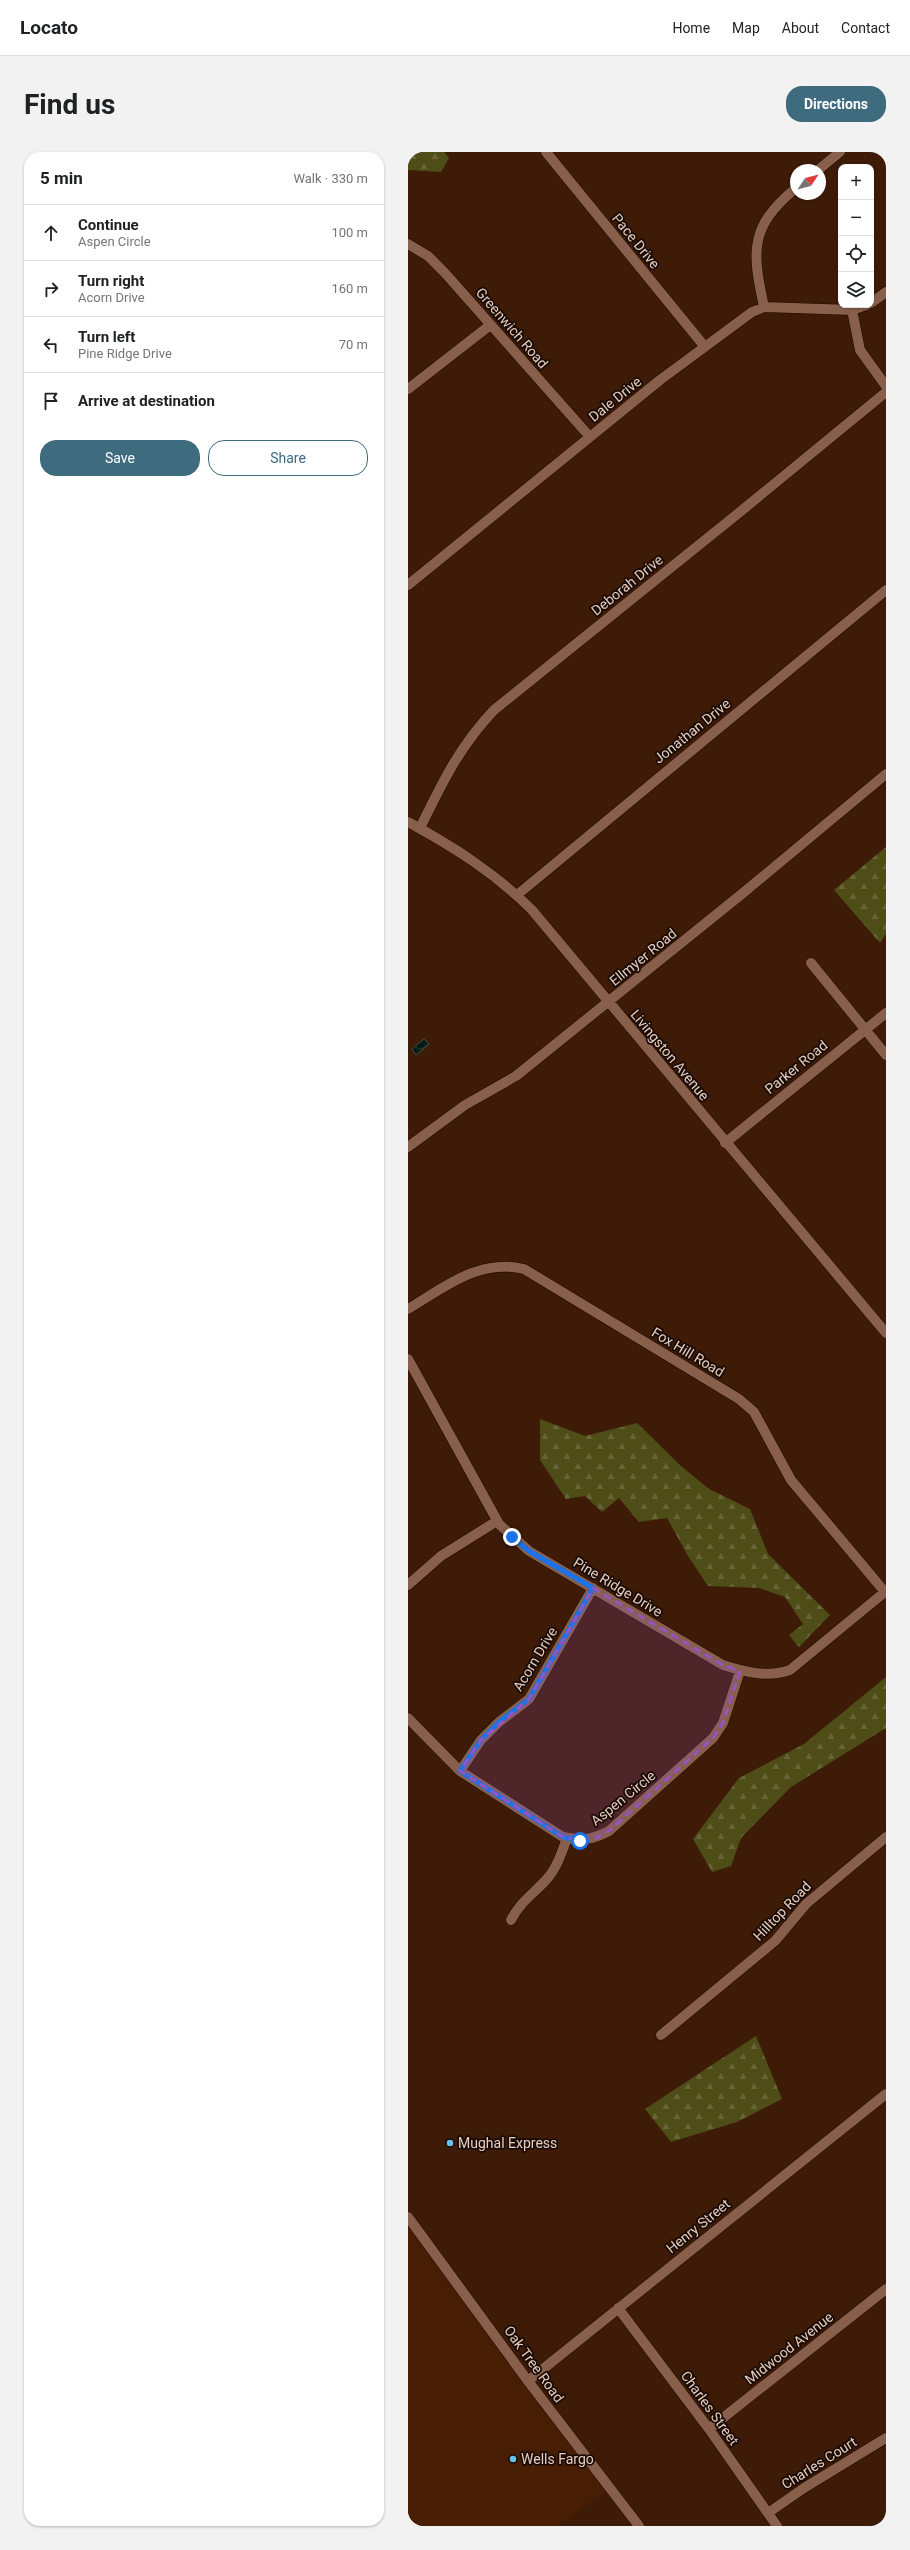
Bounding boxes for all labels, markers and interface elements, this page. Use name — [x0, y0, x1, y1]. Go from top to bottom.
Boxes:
text: Locato — [20, 16, 78, 39]
text: Home — [672, 20, 710, 36]
text: Map — [732, 20, 760, 36]
text: About — [782, 20, 819, 36]
text: Contact — [841, 20, 890, 36]
button: Directions — [786, 86, 886, 122]
text: Find us — [24, 88, 115, 121]
north arrow — [790, 164, 826, 200]
map controls — [838, 164, 874, 308]
button: + — [838, 164, 874, 200]
text: 5 min — [40, 168, 83, 188]
text: Walk · 330 m — [293, 171, 368, 186]
button: − — [838, 200, 874, 236]
street label: Pace Drive — [609, 210, 663, 272]
text: Continue — [78, 216, 139, 234]
icon: ahead — [40, 222, 62, 244]
text: 100 m — [331, 225, 368, 240]
text: Aspen Circle — [78, 234, 151, 249]
button: locate — [838, 236, 874, 272]
text: Turn right — [78, 272, 144, 290]
button: layers — [838, 272, 874, 308]
icon: right — [40, 278, 62, 300]
text: 160 m — [331, 281, 368, 296]
street label: Greenwich Road — [473, 285, 551, 371]
text: Acorn Drive — [78, 290, 145, 305]
text: Turn left — [78, 328, 135, 346]
icon: left — [40, 334, 62, 356]
text: 70 m — [339, 337, 368, 352]
text: Pine Ridge Drive — [78, 346, 172, 361]
street label: Dale Drive — [586, 373, 644, 425]
icon: arrive — [40, 390, 62, 412]
text: Arrive at destination — [78, 392, 215, 410]
button: Save — [40, 440, 200, 476]
button: Share — [208, 440, 368, 476]
street label: Deborah Drive — [588, 551, 666, 619]
street label: Jonathan Drive — [651, 695, 733, 767]
street label: Ellmyer Road — [606, 925, 680, 989]
street label: Livingston Avenue — [627, 1006, 713, 1104]
street label: Parker Road — [761, 1037, 831, 1097]
street label: Fox Hill Road — [649, 1324, 727, 1380]
route end — [503, 1528, 521, 1546]
street label: Pine Ridge Drive — [571, 1554, 665, 1620]
street label: Acorn Drive — [510, 1624, 560, 1694]
street label: Aspen Circle — [588, 1767, 658, 1829]
route start — [571, 1832, 589, 1850]
street label: Hilltop Road — [750, 1878, 814, 1944]
place label: Mughal Express — [458, 2135, 557, 2151]
marker: Mughal Express — [445, 2138, 455, 2148]
street label: Henry Street — [663, 2195, 733, 2256]
street label: Midwood Avenue — [742, 2309, 836, 2387]
street label: Oak Tree Road — [501, 2323, 567, 2405]
street label: Charles Street — [678, 2368, 742, 2448]
street label: Charles Court — [779, 2433, 860, 2492]
place label: Wells Fargo — [521, 2451, 594, 2467]
marker: Wells Fargo — [508, 2454, 518, 2464]

